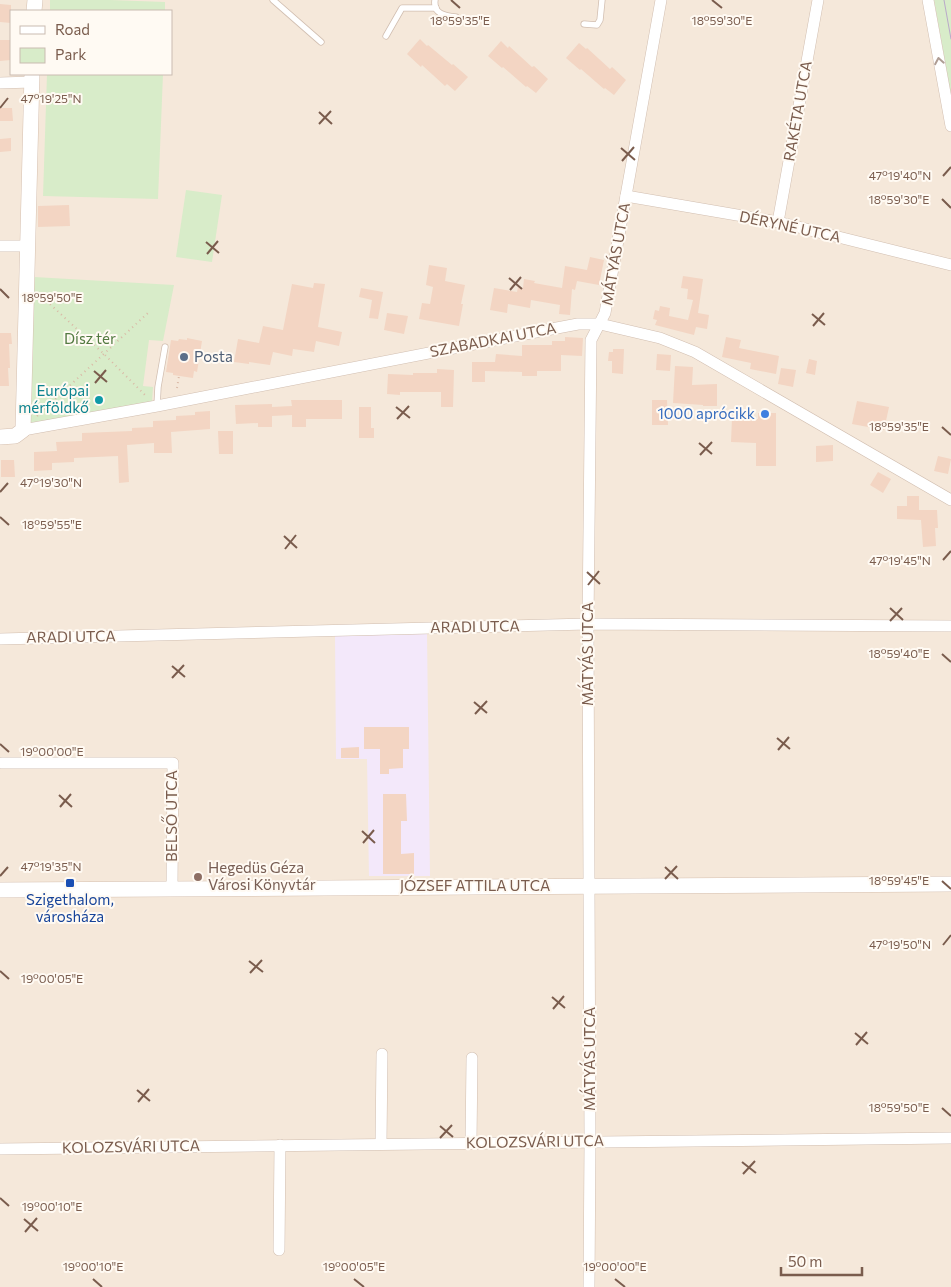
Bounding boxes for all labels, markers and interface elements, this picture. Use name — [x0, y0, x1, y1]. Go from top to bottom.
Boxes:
legend — [10, 10, 172, 75]
text: 18°59'35"E — [430, 13, 490, 27]
text: 18°59'30"E — [692, 13, 752, 27]
text: Road — [55, 20, 90, 38]
text: Park — [55, 45, 86, 63]
one-way arrow — [935, 56, 945, 65]
street label: RAKÉTA UTCA — [778, 59, 815, 162]
text: 47°19'25"N — [21, 91, 81, 105]
text: 47°19'40"N — [869, 168, 931, 182]
text: 18°59'30"E — [869, 192, 929, 206]
street label: MÁTYÁS UTCA — [596, 201, 633, 307]
street label: DÉRYNÉ UTCA — [738, 206, 843, 246]
text: 18°59'50"E — [22, 290, 82, 304]
street label: SZABADKAI UTCA — [428, 318, 558, 360]
park label: Dísz tér — [64, 329, 116, 347]
place label: Posta — [194, 347, 233, 365]
marker: Posta — [178, 351, 190, 363]
place label: Európai mérföldkő — [18, 381, 89, 416]
marker: Európai mérföldkő — [93, 394, 105, 406]
place label: 1000 aprócikk — [657, 404, 755, 422]
marker: 1000 aprócikk — [759, 408, 771, 420]
text: 18°59'35"E — [869, 419, 929, 433]
text: 47°19'30"N — [20, 475, 82, 489]
text: 18°59'55"E — [22, 517, 82, 531]
text: 47°19'45"N — [869, 553, 931, 567]
street label: MÁTYÁS UTCA — [577, 602, 596, 706]
street label: ARADI UTCA — [430, 616, 520, 636]
street label: ARADI UTCA — [26, 626, 116, 646]
text: 18°59'40"E — [868, 646, 930, 660]
text: 19°00'00"E — [20, 744, 84, 758]
street label: BELSŐ UTCA — [161, 770, 180, 862]
place label: Hegedüs Géza Városi Könyvtár — [208, 858, 316, 893]
text: 47°19'35"N — [20, 859, 82, 873]
marker: Hegedüs Géza Városi Könyvtár — [192, 871, 204, 883]
text: 18°59'45"E — [869, 873, 929, 887]
street label: JÓZSEF ATTILA UTCA — [400, 875, 550, 894]
marker: Szigethalom, városháza — [64, 877, 76, 889]
place label: Szigethalom, városháza — [26, 890, 114, 925]
text: 47°19'50"N — [869, 937, 931, 951]
text: 19°00'05"E — [21, 971, 83, 985]
street label: MÁTYÁS UTCA — [579, 1007, 598, 1111]
text: 18°59'50"E — [869, 1100, 929, 1114]
street label: KOLOZSVÁRI UTCA — [466, 1130, 604, 1151]
street label: KOLOZSVÁRI UTCA — [62, 1135, 200, 1156]
text: 19°00'10"E — [22, 1199, 82, 1213]
scale bar — [781, 1244, 862, 1276]
text: 50 m — [788, 1252, 822, 1270]
text: 19°00'10"E — [63, 1259, 123, 1273]
text: 19°00'05"E — [323, 1259, 385, 1273]
text: 19°00'00"E — [583, 1259, 647, 1273]

